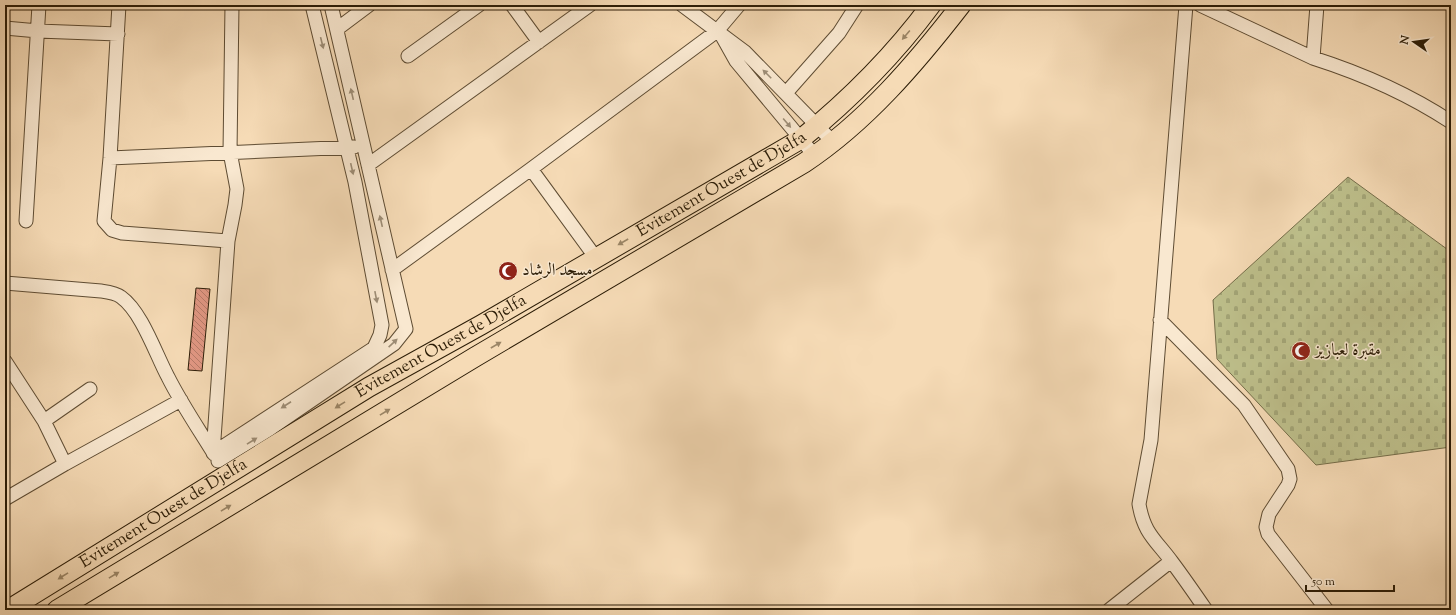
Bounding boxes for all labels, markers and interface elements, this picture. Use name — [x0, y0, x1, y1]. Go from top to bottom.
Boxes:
north arrow — [1394, 22, 1434, 62]
one-way arrow — [902, 30, 911, 40]
text: N — [1396, 34, 1414, 47]
one-way arrow — [319, 37, 325, 49]
one-way arrow — [762, 69, 772, 79]
one-way arrow — [348, 88, 354, 101]
one-way arrow — [783, 117, 792, 128]
street label: Evitement Ouest de Djelfa — [633, 126, 813, 244]
one-way arrow — [349, 164, 355, 176]
one-way arrow — [377, 215, 383, 227]
one-way arrow — [617, 239, 629, 246]
place label: مسجد الرشاد — [522, 259, 593, 283]
mosque icon: مسجد الرشاد — [497, 260, 519, 282]
street label: Evitement Ouest de Djelfa — [351, 289, 531, 404]
one-way arrow — [374, 291, 380, 303]
one-way arrow — [388, 339, 398, 348]
place label: مقبرة لعبازيز — [1313, 339, 1381, 363]
mosque icon: مقبرة لعبازيز — [1290, 340, 1312, 362]
one-way arrow — [490, 341, 502, 348]
one-way arrow — [334, 401, 346, 408]
one-way arrow — [280, 402, 292, 409]
one-way arrow — [379, 408, 391, 415]
one-way arrow — [246, 437, 258, 444]
street label: Evitement Ouest de Djelfa — [75, 453, 252, 575]
one-way arrow — [220, 505, 232, 512]
scale bar — [1306, 567, 1394, 593]
one-way arrow — [108, 572, 120, 579]
one-way arrow — [57, 573, 69, 580]
text: 50 m — [1311, 573, 1335, 591]

